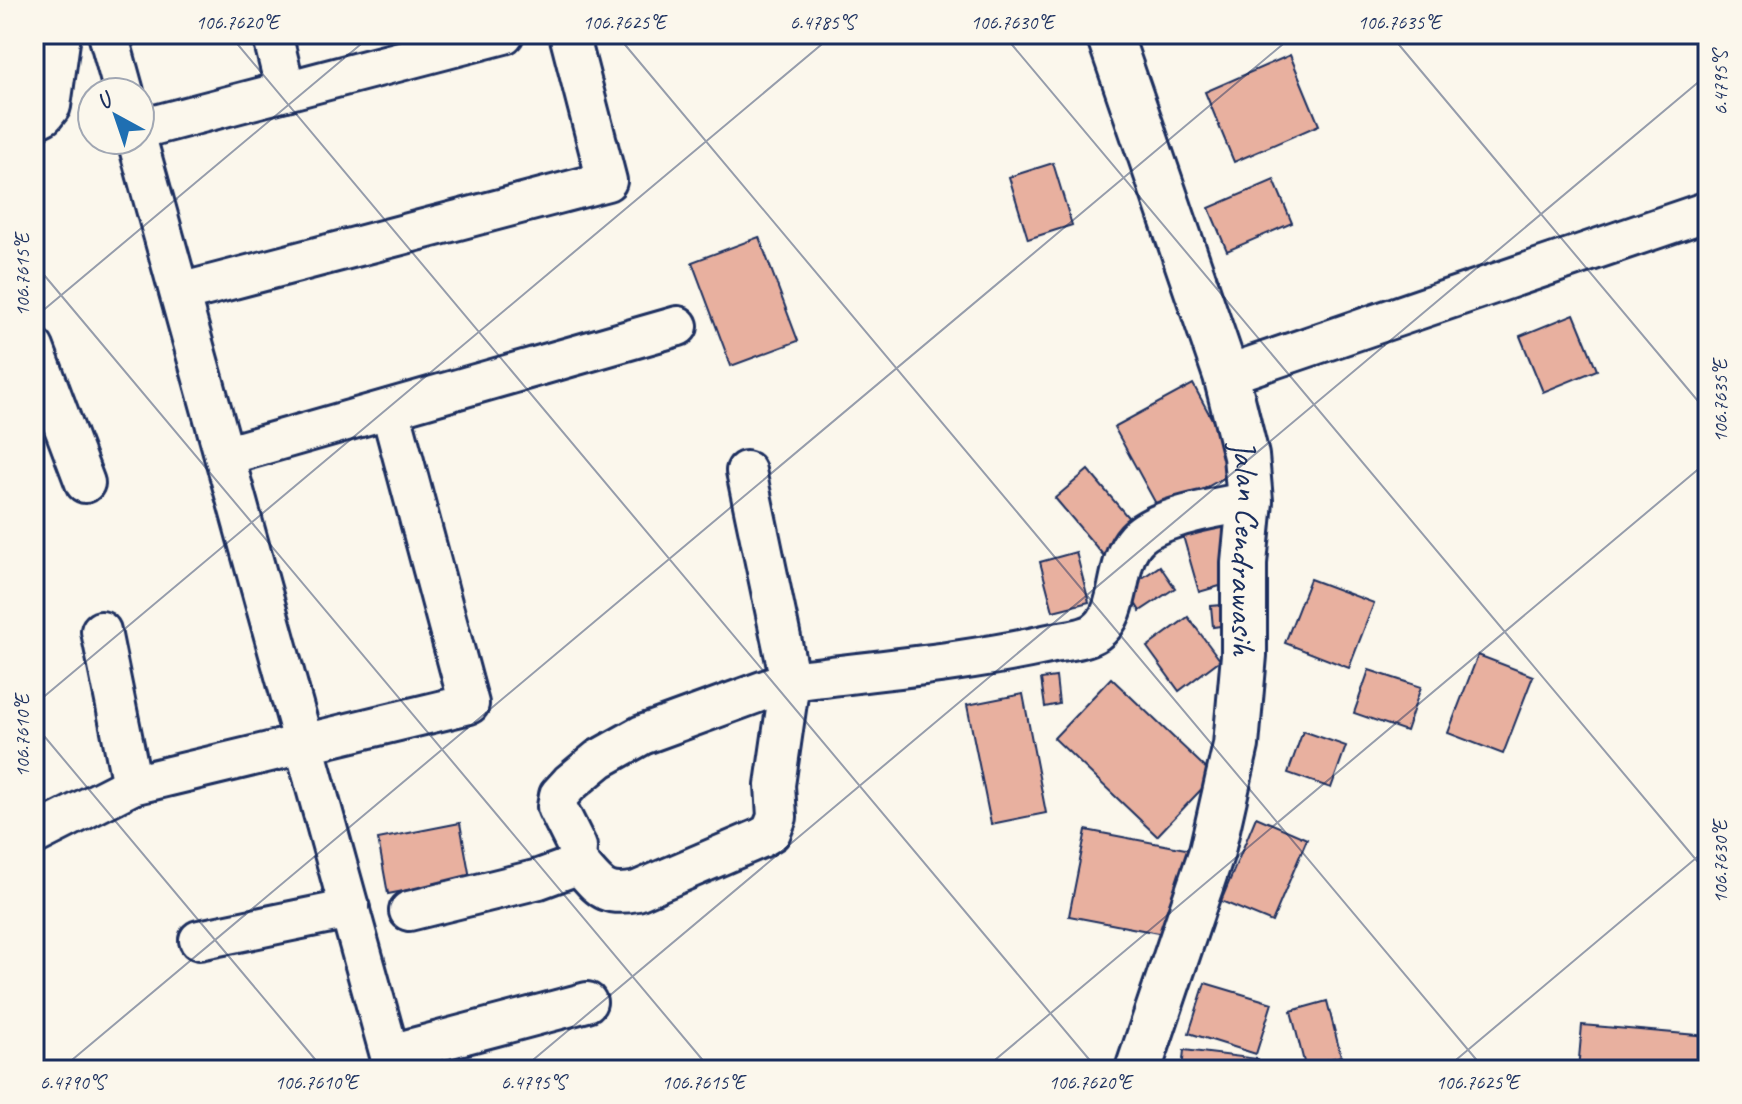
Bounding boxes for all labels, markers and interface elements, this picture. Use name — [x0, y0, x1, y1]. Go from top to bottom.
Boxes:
text: 106.7620°E — [195, 10, 281, 35]
text: 106.7625°E — [582, 10, 668, 35]
text: 6.4785°S — [790, 10, 858, 35]
text: 106.7630°E — [970, 10, 1056, 35]
text: 106.7635°E — [1357, 10, 1443, 35]
text: 6.4795°S — [1708, 47, 1733, 115]
north arrow — [76, 76, 156, 156]
text: U — [91, 84, 120, 116]
text: 106.7615°E — [10, 231, 35, 317]
text: 106.7635°E — [1708, 357, 1733, 443]
street label: Jalan Cendrawasih — [1221, 434, 1272, 657]
text: 106.7610°E — [10, 692, 35, 778]
text: 106.7630°E — [1708, 818, 1733, 904]
text: 6.4790°S — [40, 1070, 108, 1095]
text: 106.7610°E — [274, 1070, 360, 1095]
text: 6.4795°S — [501, 1070, 569, 1095]
text: 106.7615°E — [661, 1070, 747, 1095]
text: 106.7620°E — [1048, 1070, 1134, 1095]
text: 106.7625°E — [1435, 1070, 1521, 1095]

